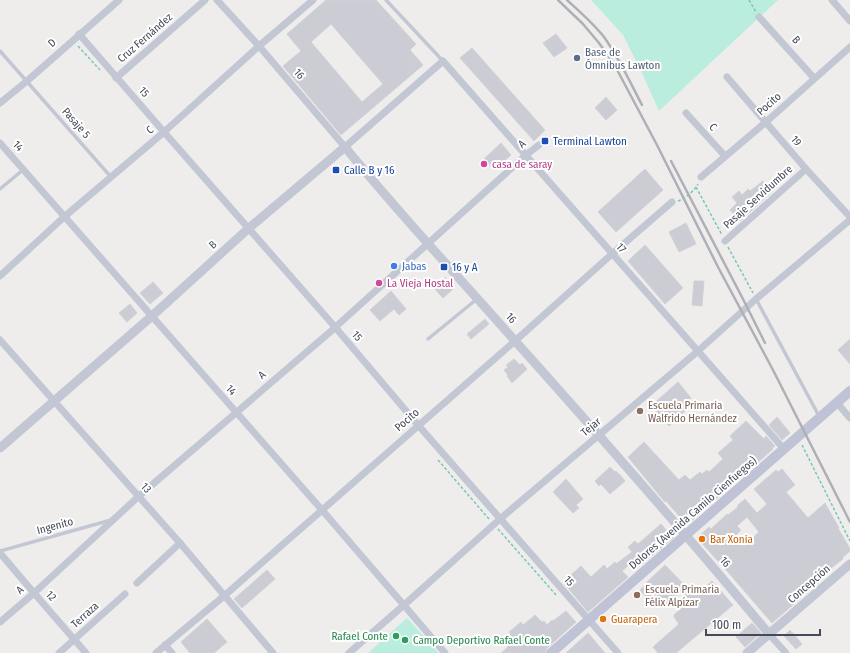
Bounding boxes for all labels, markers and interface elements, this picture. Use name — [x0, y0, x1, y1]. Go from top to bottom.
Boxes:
street label: Cruz Fernández — [115, 10, 176, 65]
street label: B — [789, 33, 803, 47]
street label: D — [45, 36, 59, 50]
place label: Base de Ómnibus Lawton — [585, 46, 660, 72]
marker: Base de Ómnibus Lawton — [572, 53, 582, 63]
street label: 16 — [291, 66, 307, 82]
street label: 15 — [136, 84, 152, 100]
street label: Pocito — [754, 90, 784, 118]
street label: Pasaje 5 — [59, 105, 93, 141]
street label: C — [706, 121, 720, 134]
street label: C — [144, 123, 157, 137]
street label: 19 — [788, 133, 804, 149]
place label: Terminal Lawton — [553, 135, 627, 148]
marker: Terminal Lawton — [540, 136, 550, 146]
street label: A — [516, 137, 529, 151]
street label: 14 — [10, 138, 26, 154]
place label: casa de saray — [492, 158, 552, 171]
marker: casa de saray — [479, 159, 489, 169]
street label: Pasaje Servidumbre — [721, 163, 795, 231]
place label: Calle B y 16 — [344, 164, 395, 177]
marker: Calle B y 16 — [331, 165, 341, 175]
street label: B — [206, 238, 220, 252]
street label: 17 — [613, 240, 629, 256]
place label: Jabas — [402, 260, 426, 273]
marker: Jabas — [389, 261, 399, 271]
place label: 16 y A — [452, 261, 478, 274]
marker: 16 y A — [439, 262, 449, 272]
place label: La Vieja Hostal — [387, 277, 453, 290]
marker: La Vieja Hostal — [374, 278, 384, 288]
street label: 16 — [503, 310, 519, 326]
street label: 15 — [349, 328, 365, 344]
street label: A — [256, 368, 269, 382]
street label: 14 — [223, 382, 239, 398]
place label: Escuela Primaria Walfrido Hernández — [648, 399, 738, 425]
street label: Pocito — [392, 406, 422, 434]
marker: Escuela Primaria Walfrido Hernández — [635, 406, 645, 416]
street label: Tejar — [578, 415, 604, 439]
street label: Dolores (Avenida Camilo Cienfuegos) — [626, 454, 760, 572]
street label: 13 — [138, 480, 154, 496]
street label: Ingenito — [35, 515, 75, 537]
place label: Bar Xonia — [710, 533, 753, 546]
marker: Bar Xonia — [697, 534, 707, 544]
street label: 16 — [717, 554, 733, 570]
street label: Concepción — [785, 562, 833, 606]
street label: 15 — [561, 573, 577, 589]
street label: A — [14, 583, 27, 597]
place label: Escuela Primaria Félix Alpízar — [645, 583, 719, 609]
street label: 12 — [43, 588, 59, 604]
marker: Escuela Primaria Félix Alpízar — [632, 590, 642, 600]
street label: Terraza — [69, 599, 101, 631]
scale bar — [706, 611, 820, 637]
place label: Guarapera — [611, 613, 658, 626]
marker: Guarapera — [598, 614, 608, 624]
text: 100 m — [712, 618, 741, 632]
place label: Rafael Conte — [331, 630, 388, 643]
marker: Rafael Conte — [391, 631, 401, 641]
place label: Campo Deportivo Rafael Conte — [413, 634, 550, 647]
marker: Campo Deportivo Rafael Conte — [400, 635, 410, 645]

